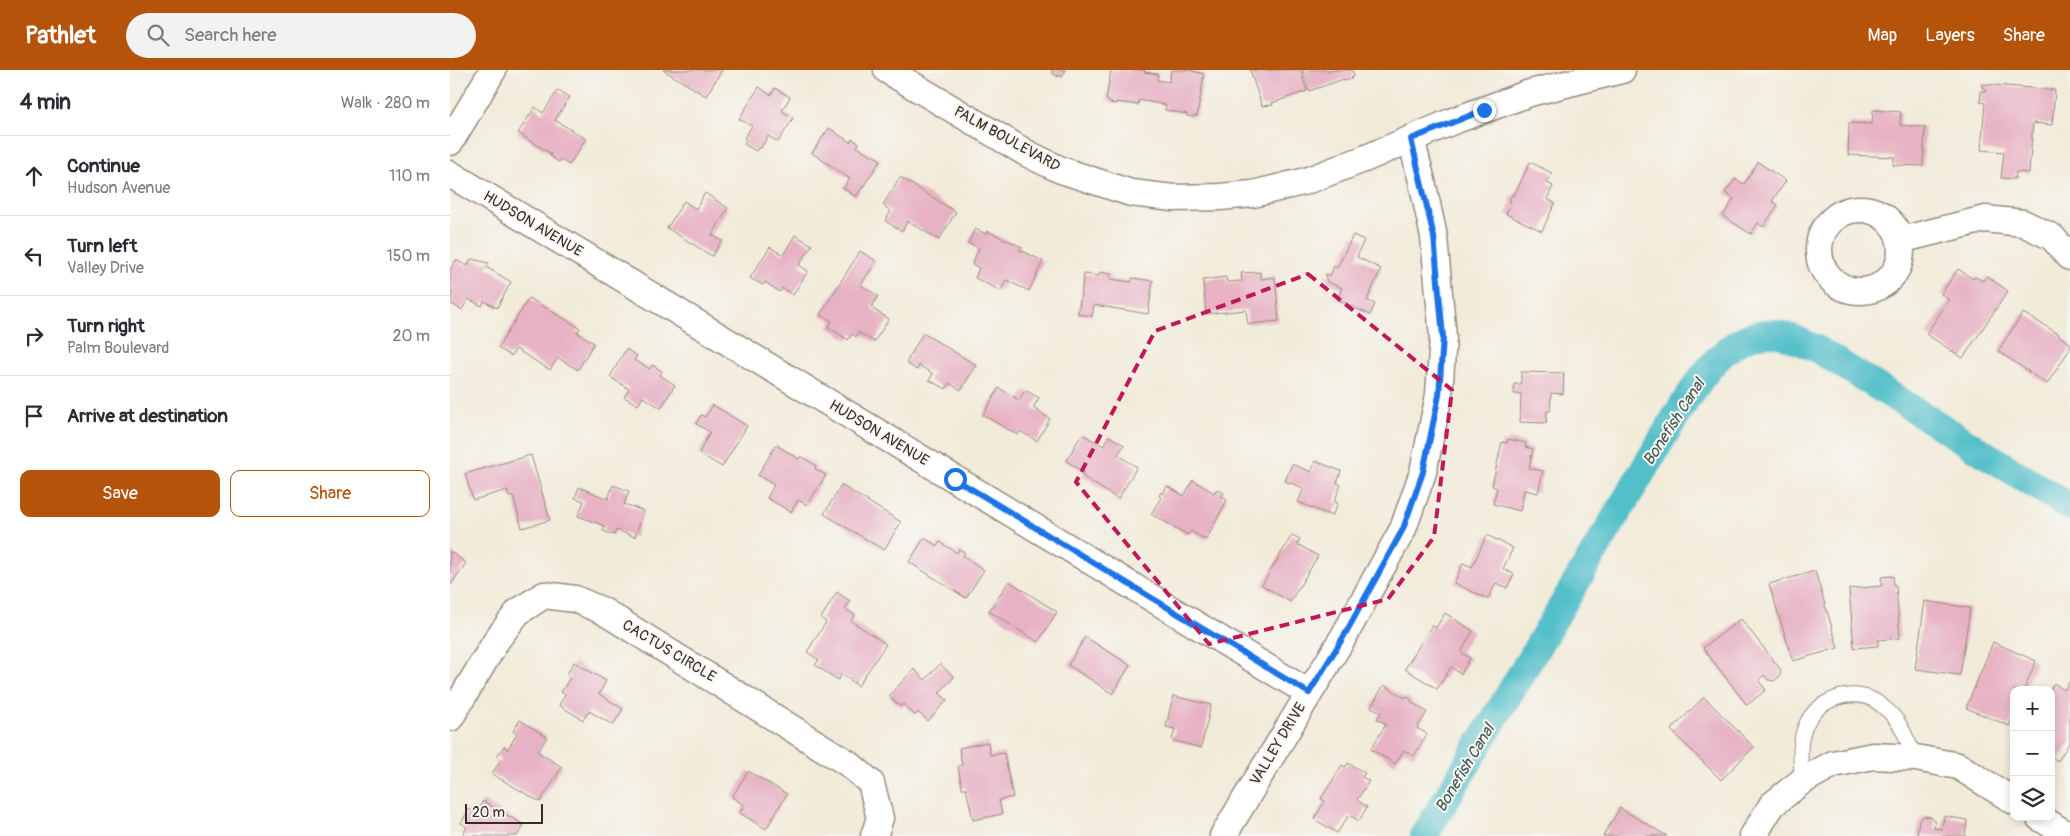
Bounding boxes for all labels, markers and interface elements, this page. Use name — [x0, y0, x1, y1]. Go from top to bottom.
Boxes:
search box — [126, 13, 476, 58]
text: Pathlet — [25, 21, 96, 50]
icon: search — [144, 21, 172, 49]
text: Search here — [184, 23, 277, 47]
text: Map — [1868, 24, 1897, 47]
text: Layers — [1925, 24, 1975, 47]
text: Share — [2003, 24, 2045, 47]
text: 4 min — [20, 89, 71, 116]
text: Walk · 280 m — [341, 93, 430, 113]
route end — [1473, 99, 1496, 122]
street label: PALM BOULEVARD — [950, 102, 1064, 176]
text: Continue — [67, 154, 140, 178]
icon: ahead — [20, 162, 48, 190]
text: 110 m — [389, 166, 430, 186]
text: Hudson Avenue — [67, 178, 170, 198]
street label: HUDSON AVENUE — [480, 187, 587, 261]
text: Turn left — [67, 234, 137, 258]
icon: left — [20, 242, 48, 270]
text: 150 m — [386, 246, 430, 266]
text: Valley Drive — [67, 258, 144, 278]
text: Turn right — [67, 314, 145, 338]
icon: right — [20, 322, 48, 350]
text: 20 m — [392, 326, 430, 346]
text: Palm Boulevard — [67, 338, 169, 358]
water label: Bonefish Canal — [1639, 373, 1711, 469]
street label: HUDSON AVENUE — [826, 396, 933, 470]
icon: arrive — [20, 402, 48, 430]
text: Arrive at destination — [67, 404, 228, 428]
route start — [944, 468, 967, 491]
button: Save — [20, 470, 220, 517]
button: Share — [230, 470, 430, 517]
street label: CACTUS CIRCLE — [619, 616, 720, 687]
map controls — [2010, 686, 2055, 821]
button: + — [2010, 686, 2055, 731]
street label: VALLEY DRIVE — [1246, 699, 1310, 789]
water label: Bonefish Canal — [1431, 719, 1500, 816]
button: − — [2010, 731, 2055, 776]
button: layers — [2010, 776, 2055, 821]
scale bar — [465, 801, 542, 824]
text: 20 m — [472, 804, 505, 821]

